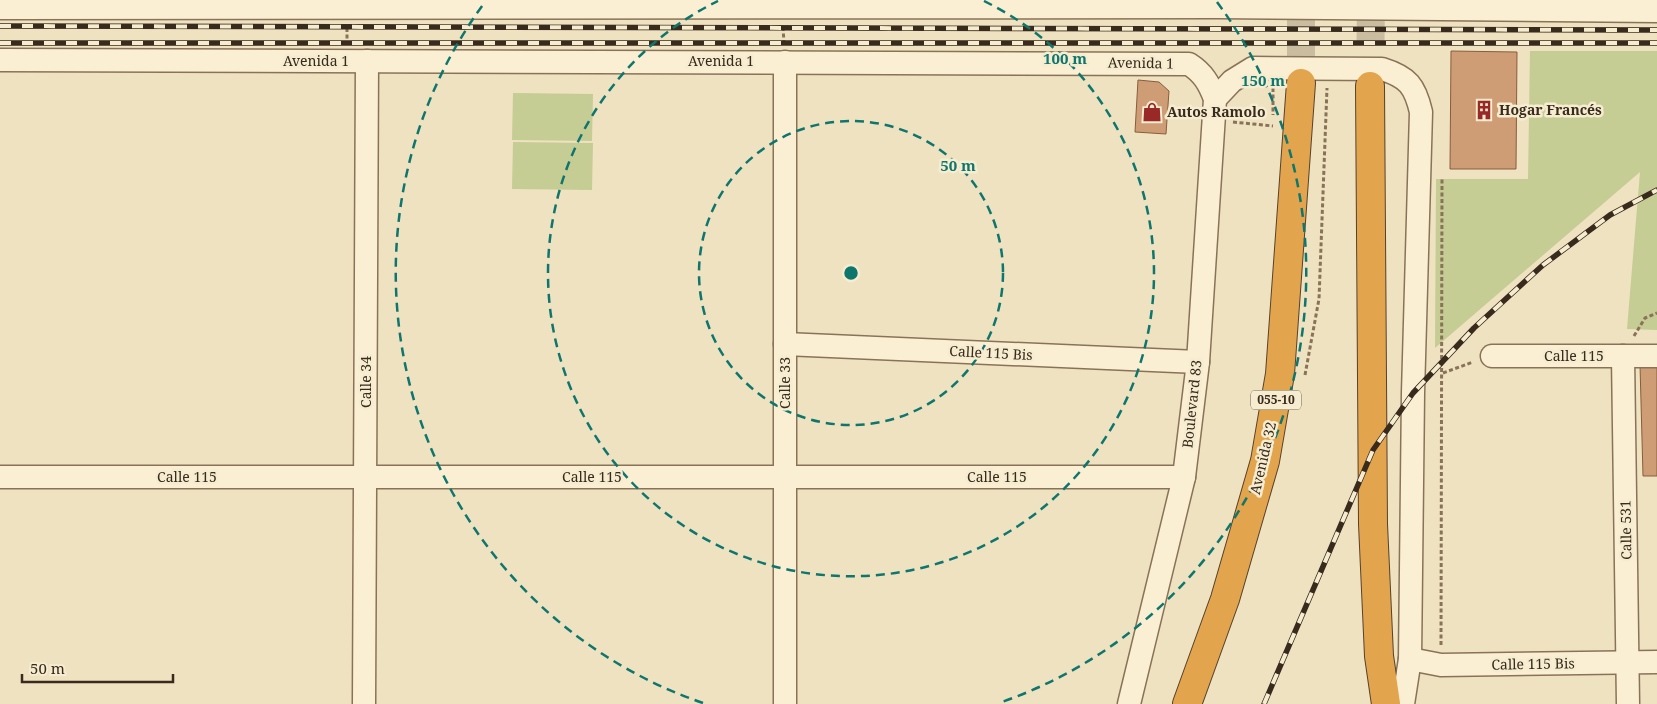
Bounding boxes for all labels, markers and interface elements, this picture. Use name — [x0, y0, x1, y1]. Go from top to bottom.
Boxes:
text: 100 m — [1043, 48, 1087, 68]
street label: Avenida 1 — [283, 51, 349, 70]
street label: Avenida 1 — [688, 51, 754, 70]
street label: Avenida 1 — [1108, 52, 1174, 73]
text: 150 m — [1241, 70, 1285, 90]
building icon: Hogar Francés — [1473, 99, 1495, 121]
place label: Hogar Francés — [1499, 100, 1602, 119]
shop icon: Autos Ramolo — [1141, 101, 1163, 123]
place label: Autos Ramolo — [1167, 102, 1266, 121]
text: 50 m — [940, 155, 976, 175]
centre of rings — [842, 264, 860, 282]
street label: Calle 115 Bis — [949, 341, 1033, 364]
street label: Calle 115 — [1544, 346, 1604, 365]
street label: Calle 34 — [356, 356, 375, 408]
street label: Calle 33 — [775, 357, 794, 409]
street label: Boulevard 83 — [1177, 359, 1206, 449]
road number: 055-10 — [1251, 390, 1301, 410]
street label: Avenida 32 — [1245, 420, 1280, 496]
street label: Calle 115 — [157, 467, 217, 486]
street label: Calle 115 — [562, 467, 622, 486]
street label: Calle 115 — [967, 467, 1027, 486]
street label: Calle 531 — [1615, 500, 1636, 560]
scale bar — [22, 652, 174, 684]
street label: Calle 115 Bis — [1491, 653, 1575, 674]
text: 50 m — [30, 658, 65, 678]

